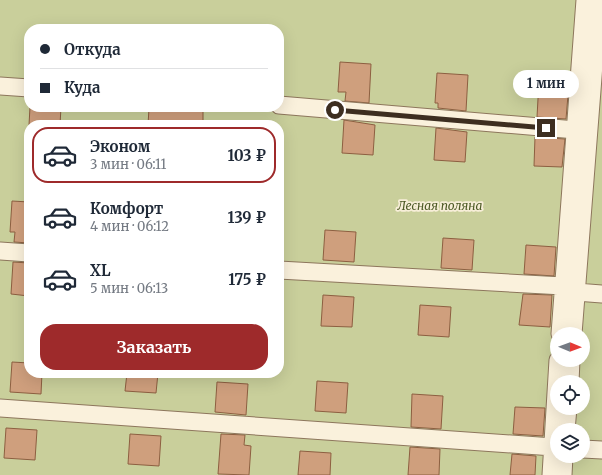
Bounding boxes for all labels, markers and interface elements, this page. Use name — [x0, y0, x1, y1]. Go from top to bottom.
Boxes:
text: Откуда — [64, 40, 121, 59]
callout: 1 мин — [513, 70, 579, 98]
text: 1 мин — [527, 75, 565, 92]
text: Куда — [64, 78, 100, 97]
route start — [326, 101, 344, 119]
route end — [537, 119, 555, 137]
icon: car — [42, 137, 78, 173]
text: Эконом — [90, 137, 150, 156]
text: 103 ₽ — [227, 146, 266, 165]
text: 3 мин · 06:11 — [90, 156, 166, 173]
park label: Лесная поляна — [397, 198, 482, 213]
icon: car — [42, 199, 78, 235]
text: Комфорт — [90, 199, 163, 218]
text: 139 ₽ — [228, 208, 266, 227]
text: 4 мин · 06:12 — [90, 218, 169, 235]
icon: car — [42, 261, 78, 297]
text: XL — [90, 261, 111, 280]
text: 175 ₽ — [228, 270, 266, 289]
text: 5 мин · 06:13 — [90, 280, 168, 297]
button: Заказать — [40, 324, 268, 370]
north arrow — [550, 327, 590, 367]
map controls — [550, 327, 590, 463]
button: locate — [550, 375, 590, 415]
button: layers — [550, 423, 590, 463]

